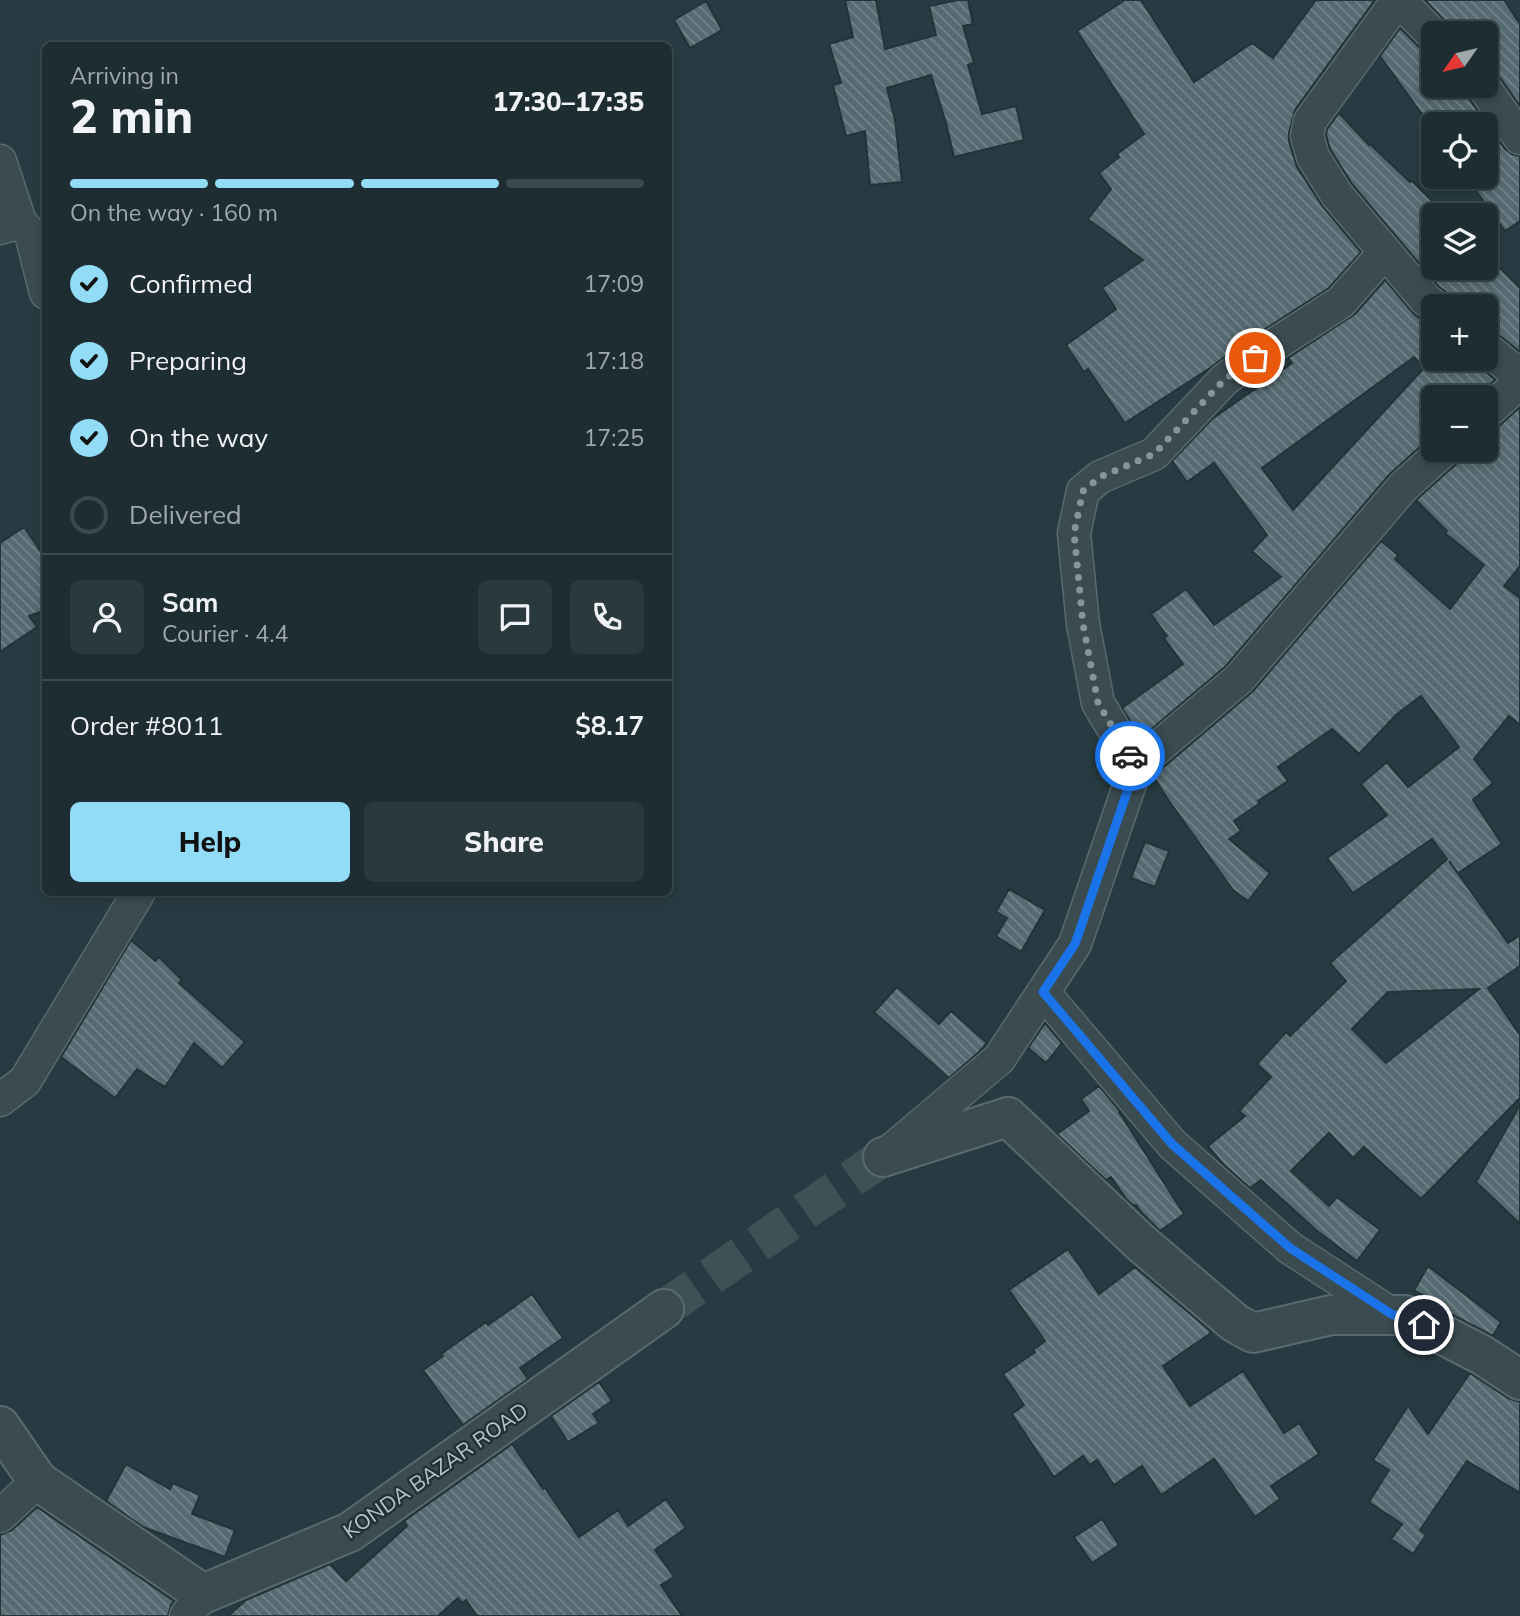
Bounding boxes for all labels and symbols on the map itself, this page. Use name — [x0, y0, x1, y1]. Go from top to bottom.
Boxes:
north arrow — [1421, 21, 1498, 98]
pin — [1225, 328, 1285, 388]
courier — [1095, 721, 1165, 791]
pin — [1394, 1295, 1454, 1355]
street label: KONDA BAZAR ROAD — [338, 1396, 532, 1544]

